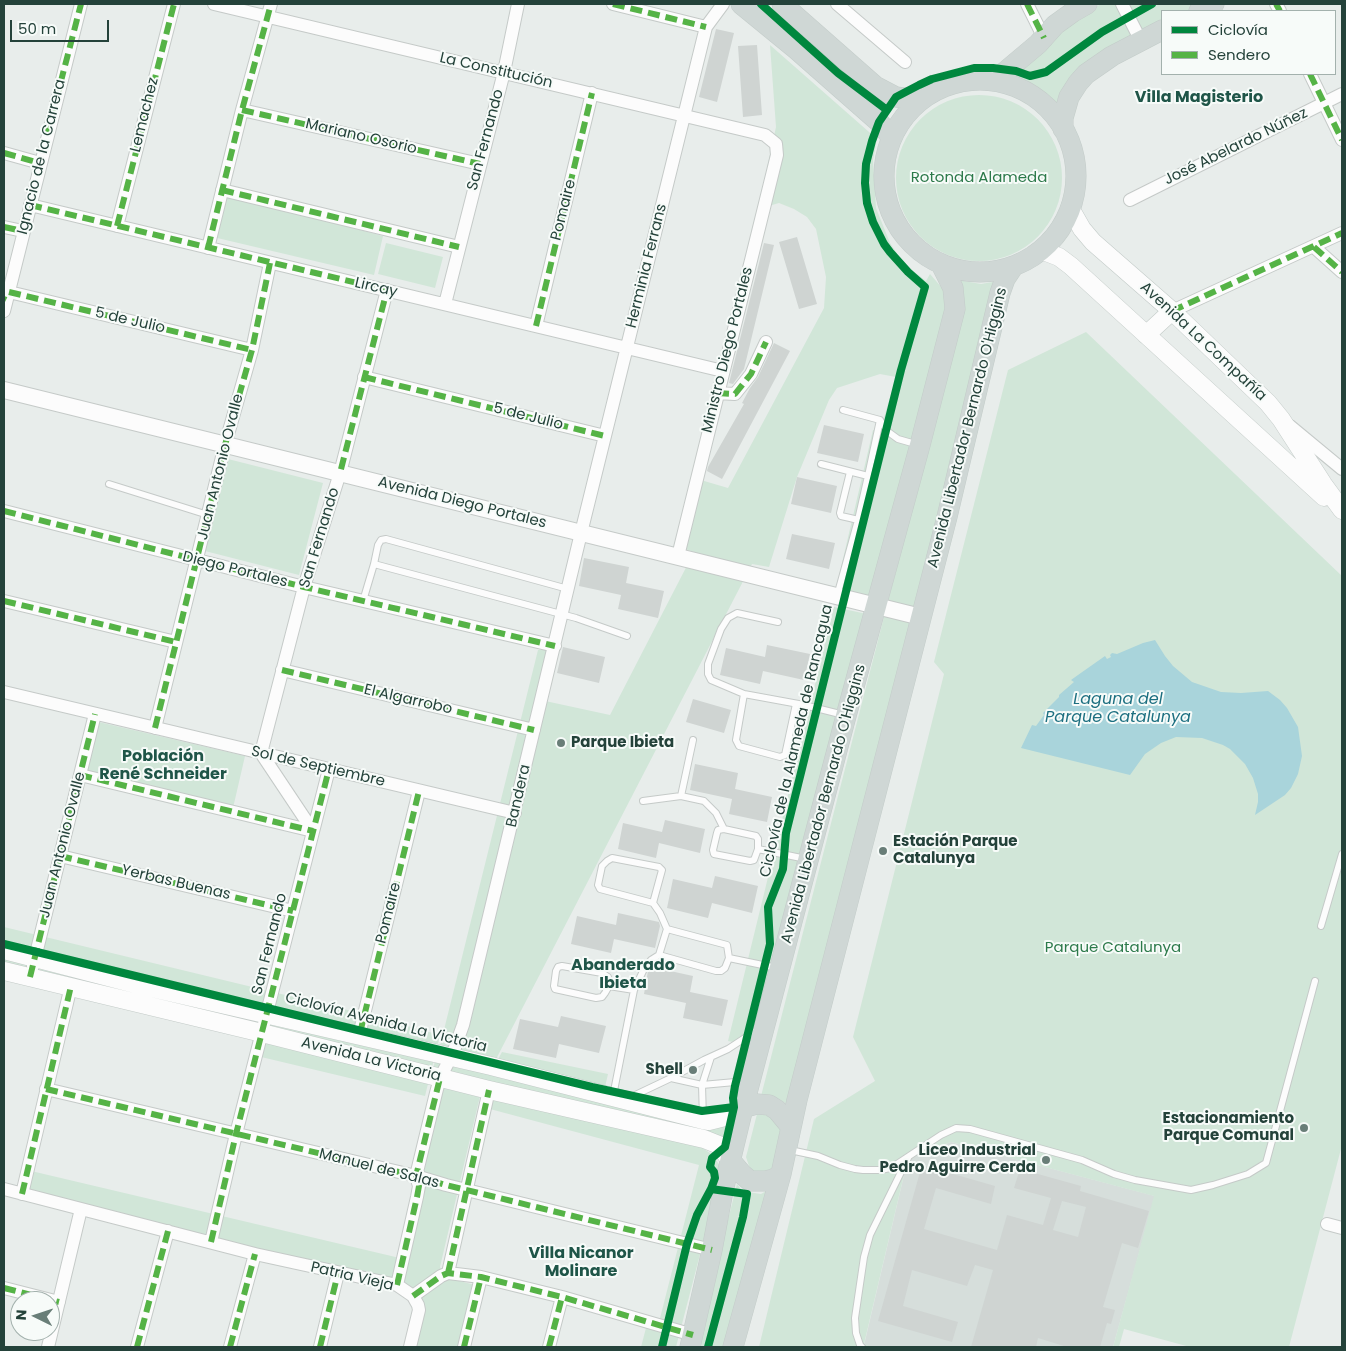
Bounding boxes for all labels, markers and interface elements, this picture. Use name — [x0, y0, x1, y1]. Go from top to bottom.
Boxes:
scale bar — [12, 10, 111, 42]
legend — [1161, 10, 1336, 75]
text: 50 m — [18, 18, 56, 39]
text: Ciclovía — [1208, 19, 1268, 40]
text: Sendero — [1208, 44, 1270, 65]
street label: La Constitución — [438, 49, 554, 93]
street label: Lemachez — [127, 76, 163, 154]
street label: Ignacio de la Carrera — [14, 78, 70, 236]
street label: San Fernando — [464, 87, 508, 193]
district label: Villa Magisterio — [1135, 88, 1263, 108]
street label: José Abelardo Núñez — [1161, 104, 1311, 190]
street label: Mariano Osorio — [304, 115, 418, 159]
park label: Rotonda Alameda — [911, 169, 1047, 187]
street label: Pomaire — [548, 178, 580, 242]
street label: Herminia Ferrans — [623, 202, 671, 330]
street label: Ministro Diego Portales — [699, 265, 757, 435]
street label: Lircay — [353, 274, 399, 302]
street label: Avenida La Compañía — [1136, 279, 1270, 405]
street label: Avenida Libertador Bernardo O'Higgins — [924, 286, 1012, 570]
street label: 5 de Julio — [93, 304, 167, 338]
street label: Juan Antonio Ovalle — [194, 392, 248, 542]
street label: 5 de Julio — [491, 400, 565, 434]
street label: Avenida Diego Portales — [376, 473, 548, 533]
street label: San Fernando — [296, 486, 344, 590]
street label: Diego Portales — [181, 548, 289, 592]
street label: Ciclovía de la Alameda de Rancagua — [757, 603, 837, 879]
street label: Avenida Libertador Bernardo O'Higgins — [778, 662, 870, 946]
street label: El Algarrobo — [362, 681, 454, 719]
water label: Laguna del Parque Catalunya — [1045, 690, 1191, 728]
place label: Parque Ibieta — [571, 734, 674, 752]
marker: Parque Ibieta — [555, 737, 567, 749]
street label: Sol de Septiembre — [249, 743, 387, 791]
district label: Población René Schneider — [99, 747, 227, 785]
street label: Bandera — [503, 763, 535, 829]
street label: Juan Antonio Ovalle — [36, 770, 90, 920]
place label: Estación Parque Catalunya — [893, 833, 1018, 868]
marker: Estación Parque Catalunya — [877, 845, 889, 857]
street label: Yerbas Buenas — [120, 862, 232, 904]
street label: Pomaire — [373, 881, 405, 945]
street label: San Fernando — [249, 891, 291, 997]
park label: Parque Catalunya — [1045, 939, 1181, 957]
district label: Abanderado Ibieta — [571, 956, 675, 994]
street label: Ciclovía Avenida La Victoria — [283, 989, 489, 1057]
street label: Avenida La Victoria — [299, 1034, 443, 1086]
place label: Shell — [646, 1061, 683, 1079]
marker: Shell — [687, 1064, 699, 1076]
place label: Estacionamiento Parque Comunal — [1163, 1110, 1294, 1145]
marker: Estacionamiento Parque Comunal — [1298, 1122, 1310, 1134]
place label: Liceo Industrial Pedro Aguirre Cerda — [880, 1142, 1036, 1177]
street label: Manuel de Salas — [317, 1145, 441, 1193]
marker: Liceo Industrial Pedro Aguirre Cerda — [1040, 1154, 1052, 1166]
district label: Villa Nicanor Molinare — [528, 1244, 634, 1282]
street label: Patria Vieja — [309, 1259, 395, 1295]
north arrow — [10, 1291, 60, 1341]
text: N — [11, 1309, 31, 1321]

